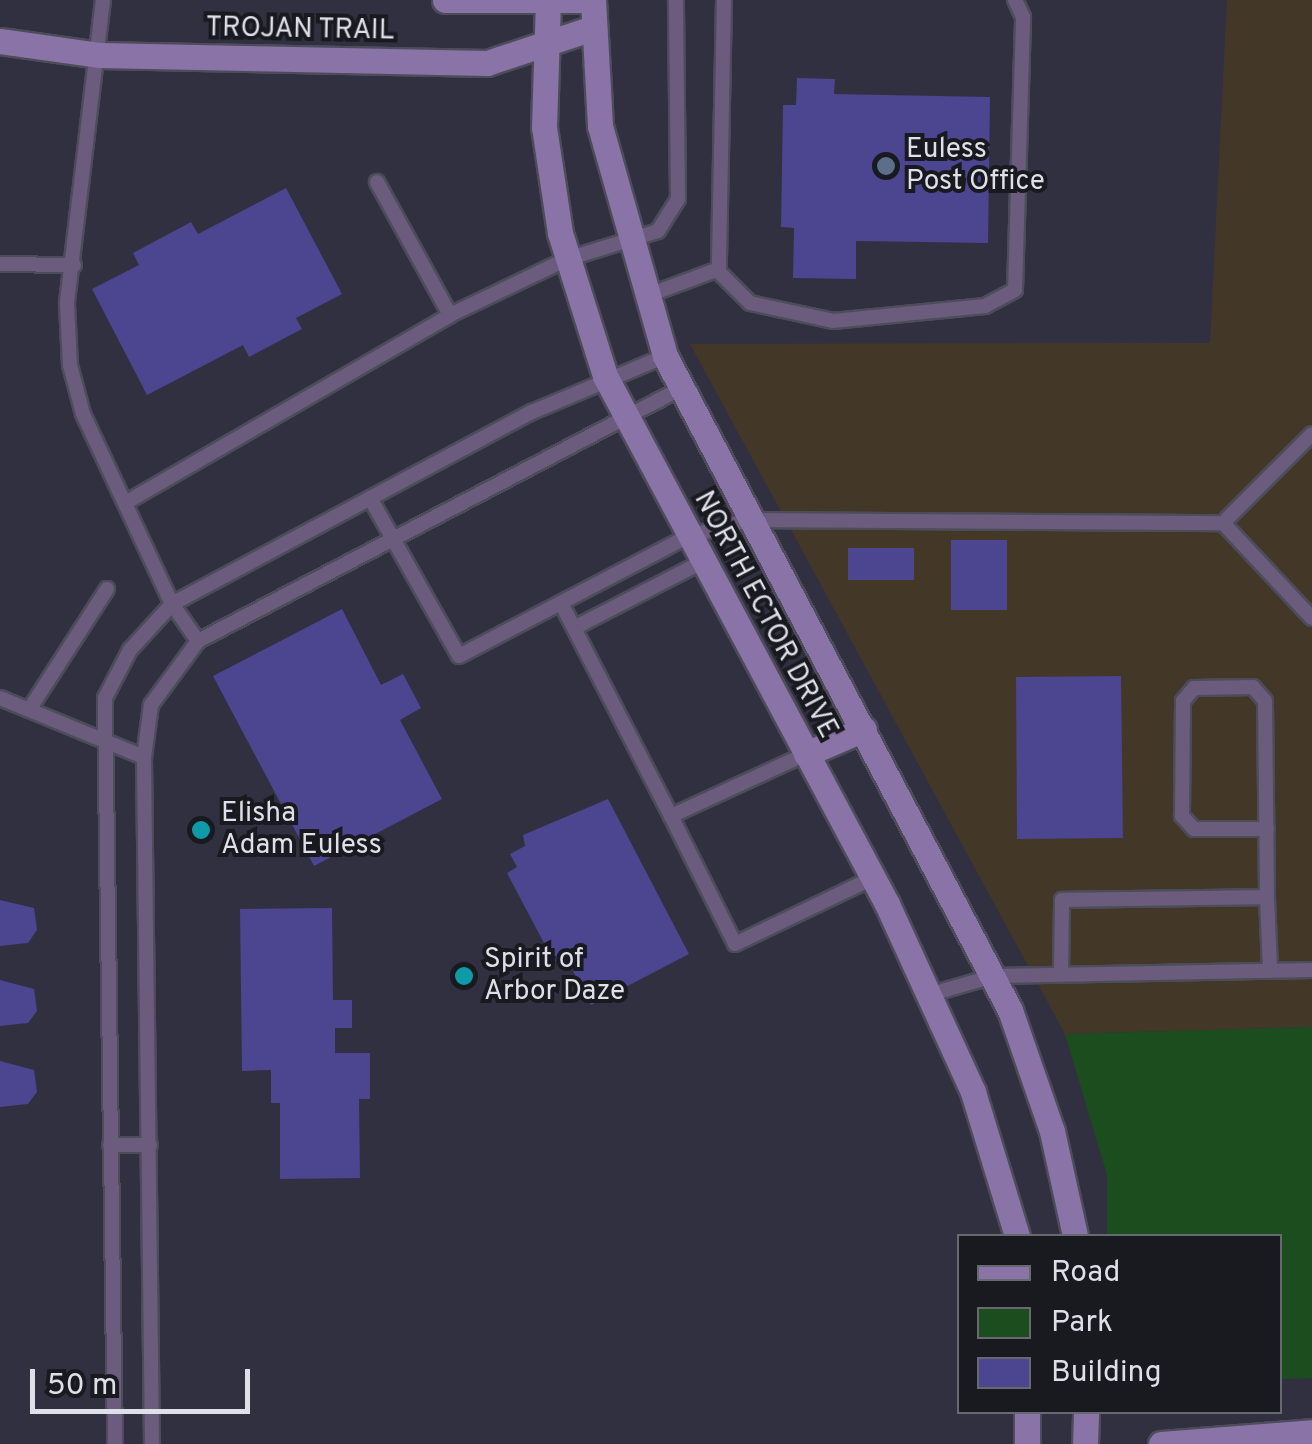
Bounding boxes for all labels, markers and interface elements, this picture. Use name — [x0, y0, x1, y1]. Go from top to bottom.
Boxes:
street label: TROJAN TRAIL — [205, 12, 395, 48]
place label: Euless Post Office — [906, 133, 1045, 199]
marker: Euless Post Office — [875, 155, 897, 177]
street label: NORTH ECTOR DRIVE — [686, 486, 844, 744]
place label: Elisha Adam Euless — [221, 797, 382, 863]
marker: Elisha Adam Euless — [190, 819, 212, 841]
place label: Spirit of Arbor Daze — [484, 943, 625, 1009]
marker: Spirit of Arbor Daze — [453, 965, 475, 987]
legend — [957, 1234, 1282, 1414]
text: Road — [1051, 1255, 1120, 1292]
text: Park — [1051, 1305, 1113, 1342]
scale bar — [35, 1349, 255, 1411]
text: Building — [1051, 1355, 1162, 1392]
text: 50 m — [47, 1368, 117, 1405]

